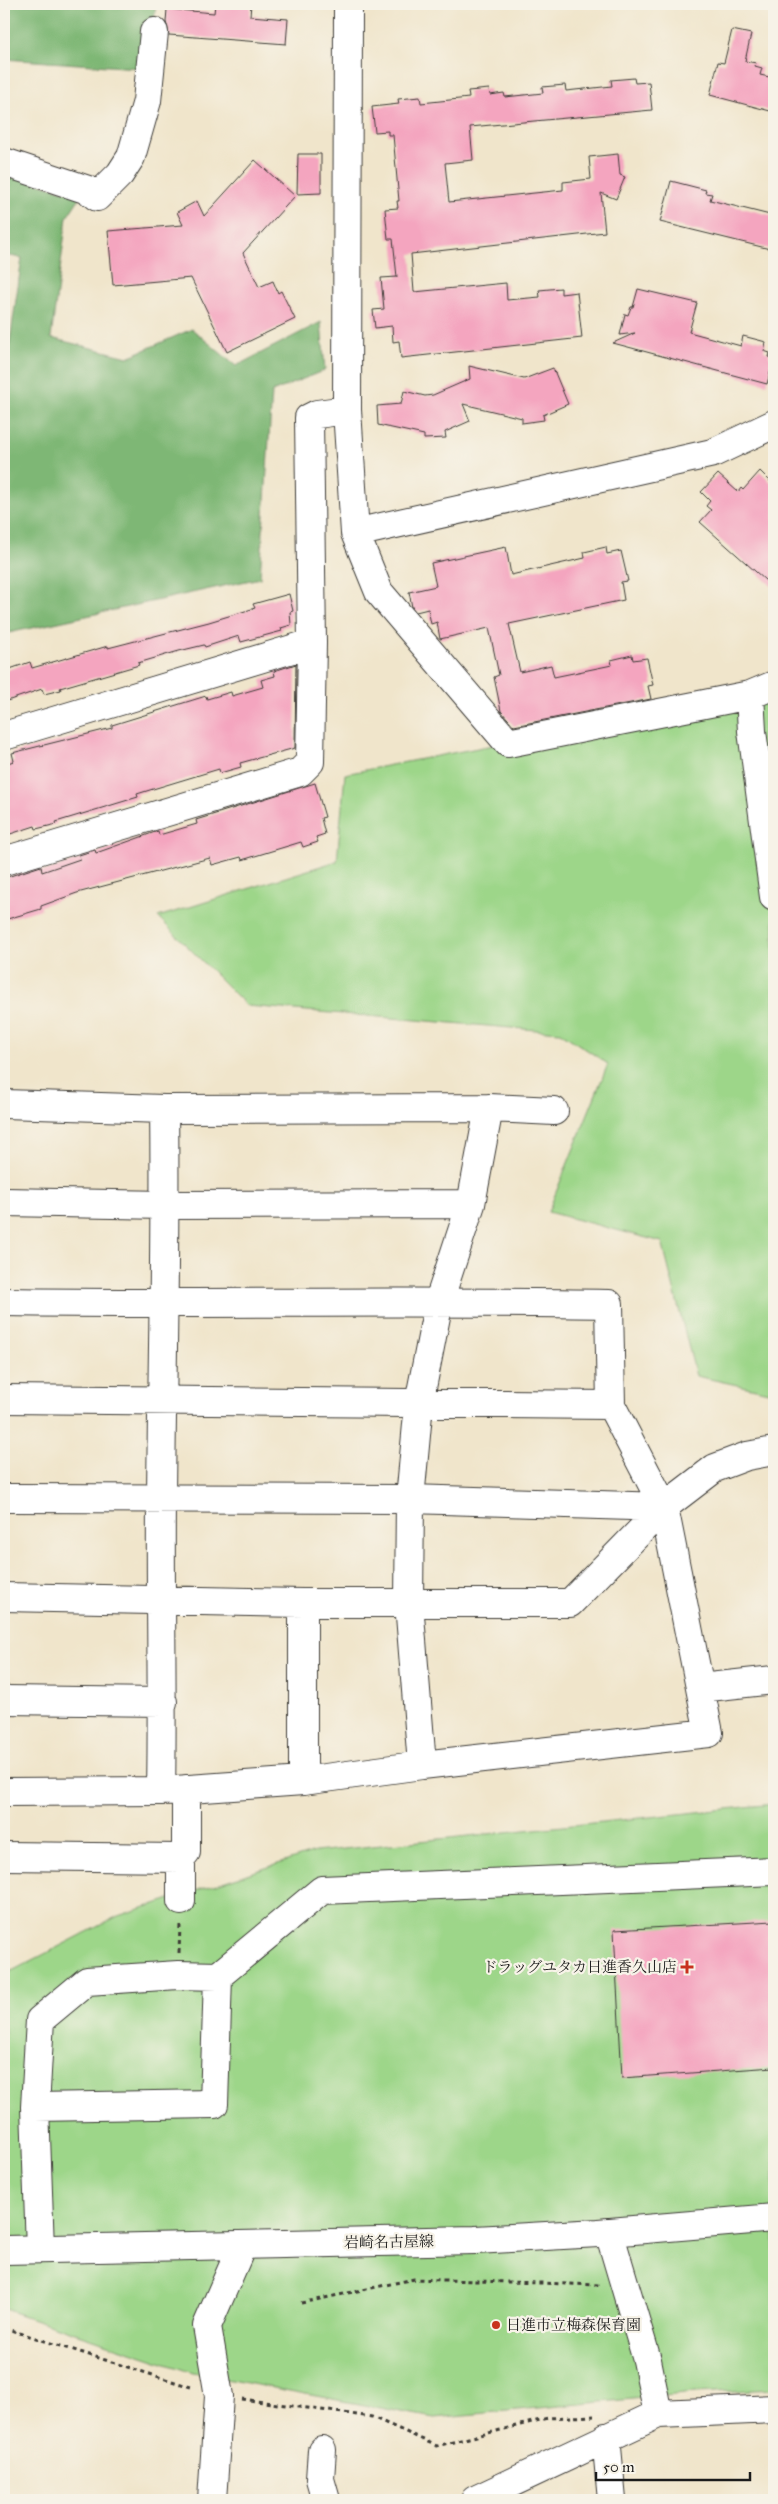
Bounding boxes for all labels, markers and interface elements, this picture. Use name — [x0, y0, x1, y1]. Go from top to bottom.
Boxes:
place label: ドラッグユタカ日進香久山店 — [483, 1958, 677, 1976]
marker: ドラッグユタカ日進香久山店 — [681, 1961, 693, 1973]
street label: 岩崎名古屋線 — [344, 2232, 434, 2252]
place label: 日進市立梅森保育園 — [506, 2316, 641, 2334]
marker: 日進市立梅森保育園 — [490, 2319, 502, 2331]
scale bar — [596, 2449, 749, 2481]
text: 50 m — [603, 2458, 635, 2476]

